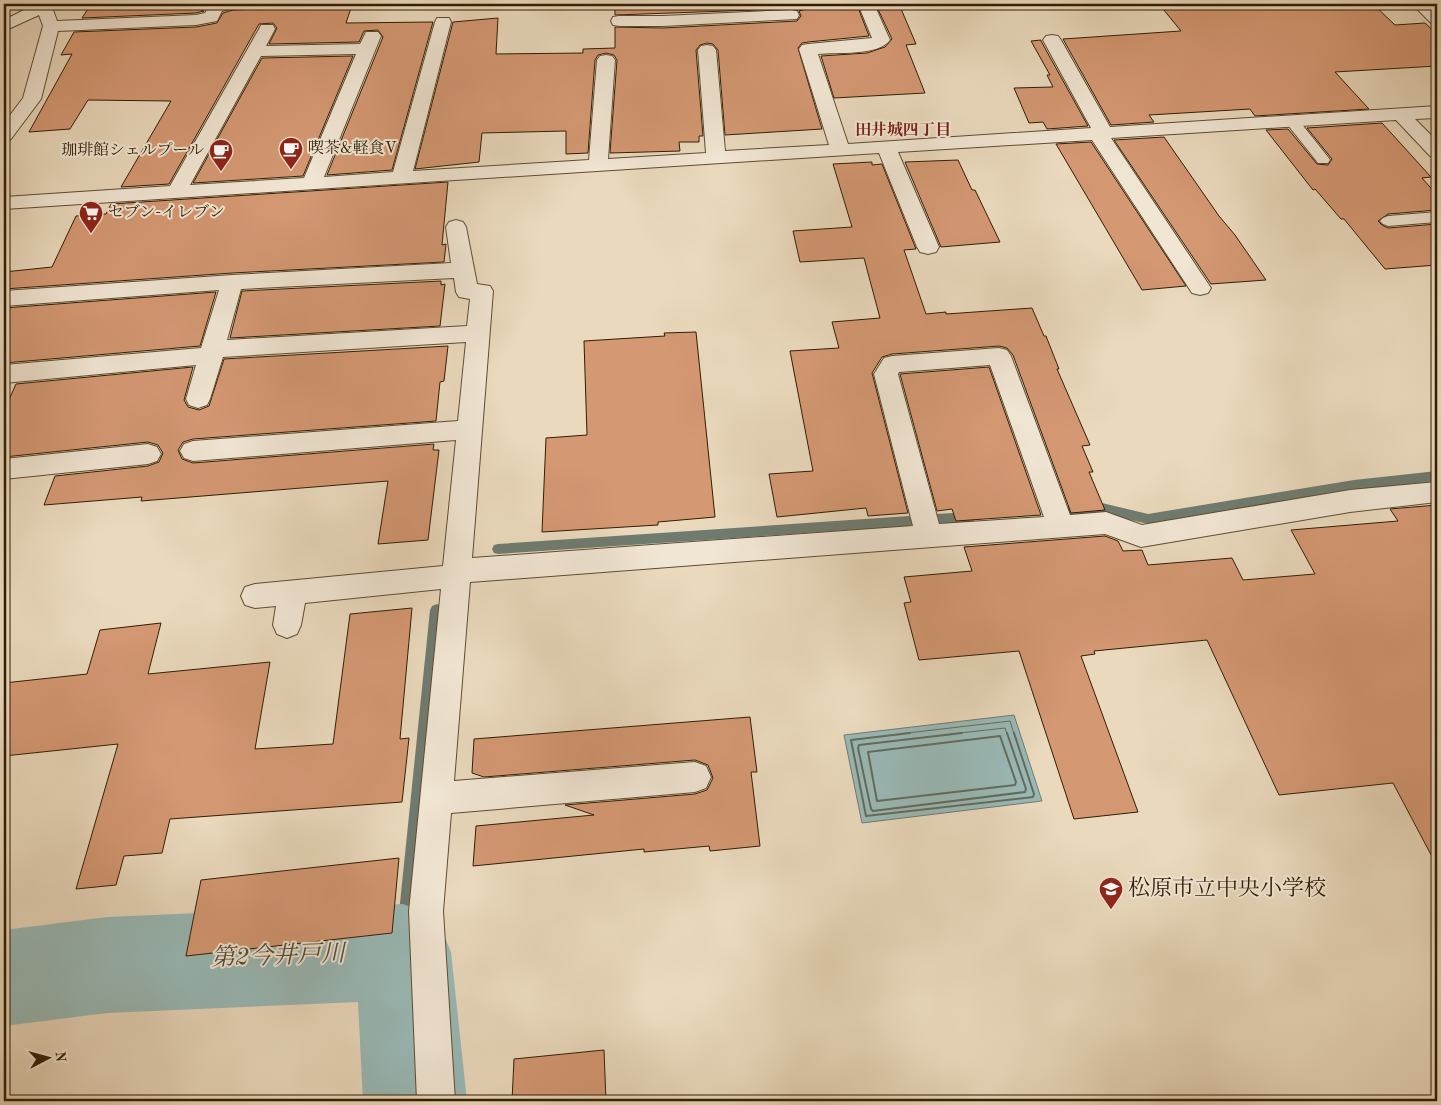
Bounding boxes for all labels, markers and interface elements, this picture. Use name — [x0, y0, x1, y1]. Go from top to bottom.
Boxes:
district label: 田井城四丁目 — [855, 121, 951, 139]
cafe icon: 喫茶&軽食V — [278, 136, 304, 170]
cafe icon: 珈琲館シェルプール — [208, 138, 234, 172]
place label: 喫茶&軽食V — [308, 139, 397, 157]
place label: 珈琲館シェルプール — [61, 141, 204, 159]
supermarket icon: セブン-イレブン — [78, 200, 104, 234]
place label: セブン-イレブン — [108, 204, 225, 221]
school or university icon: 松原市立中央小学校 — [1098, 876, 1124, 910]
place label: 松原市立中央小学校 — [1128, 876, 1326, 900]
water label: 第2今井戸川 — [211, 940, 348, 971]
north arrow — [22, 1032, 72, 1082]
text: N — [52, 1051, 67, 1063]

